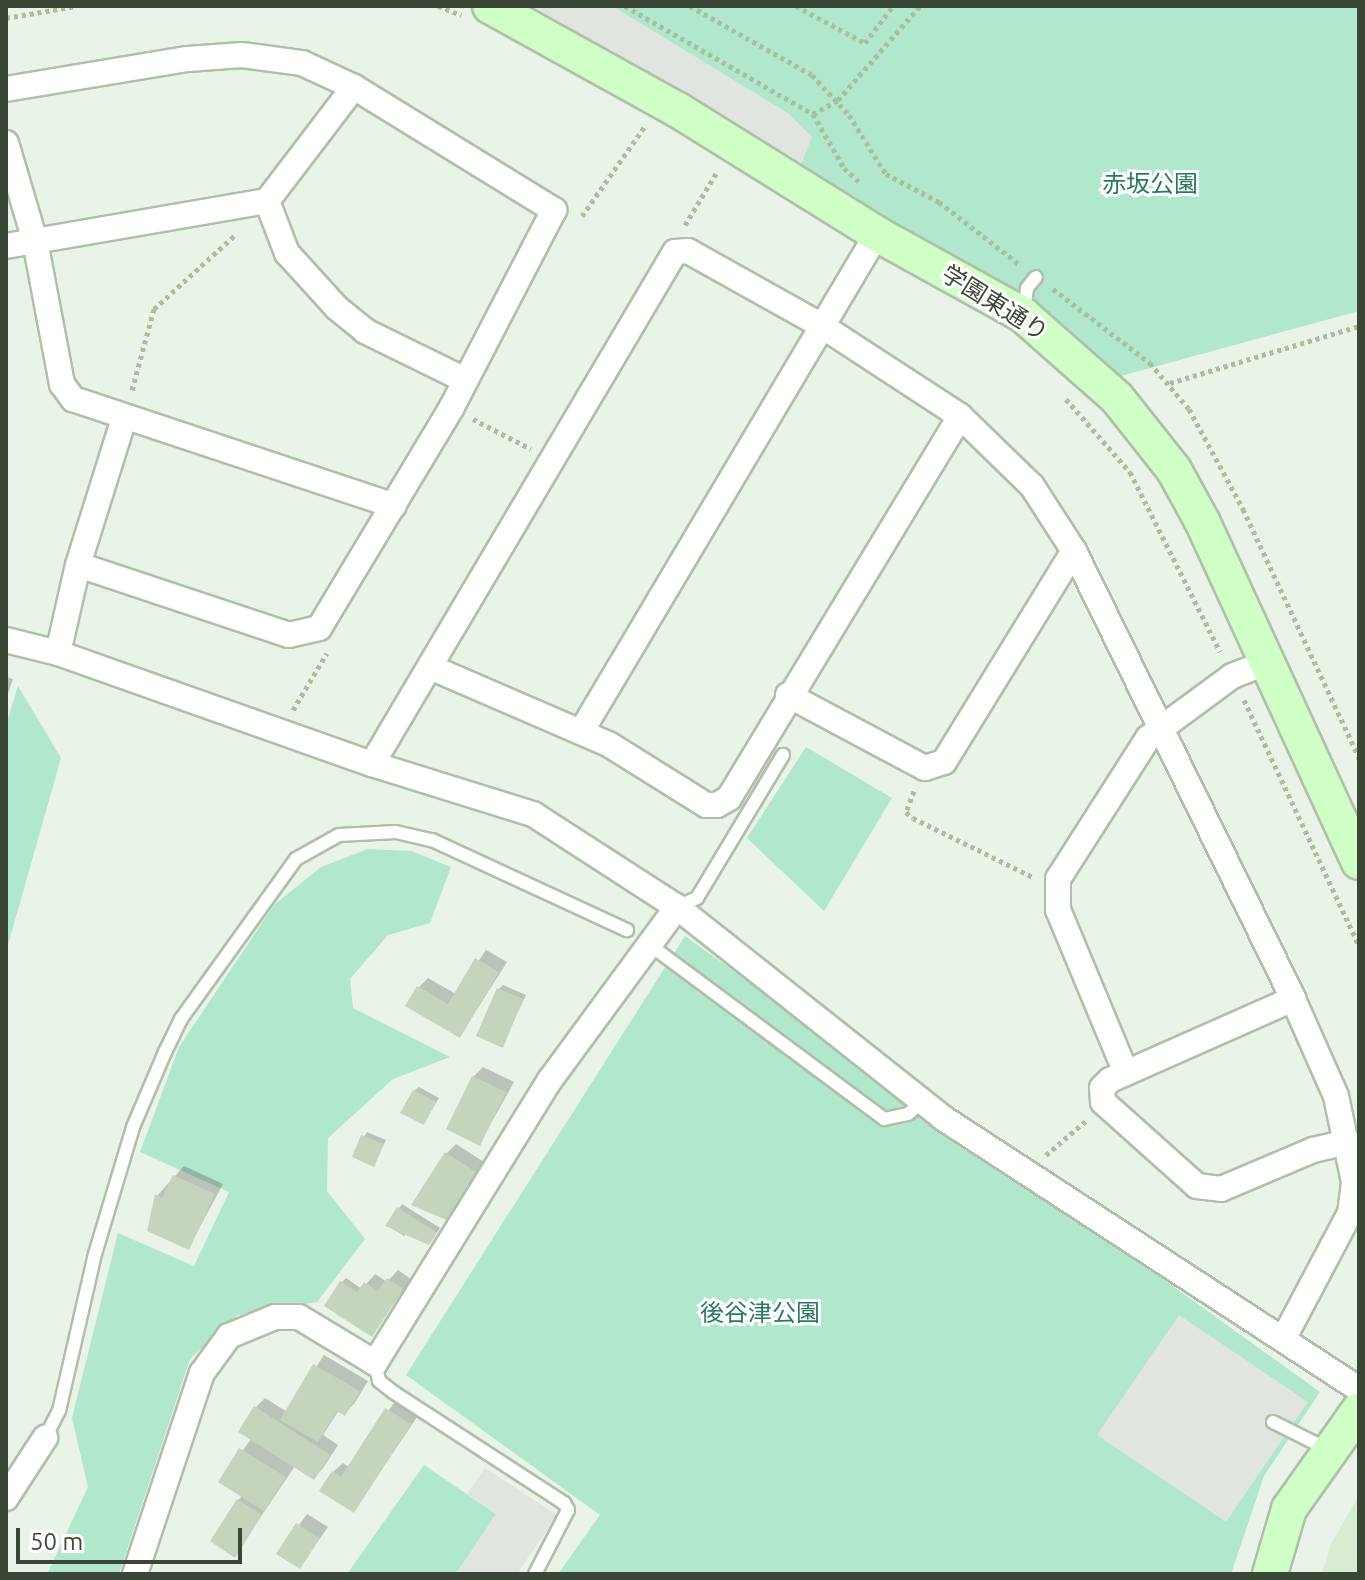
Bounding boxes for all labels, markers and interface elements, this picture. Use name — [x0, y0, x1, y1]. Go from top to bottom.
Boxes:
park label: 赤坂公園 — [1102, 170, 1198, 198]
street label: 学園東通り — [936, 259, 1054, 347]
park label: 後谷津公園 — [700, 1299, 820, 1327]
scale bar — [20, 1512, 246, 1562]
text: 50 m — [30, 1528, 83, 1555]

